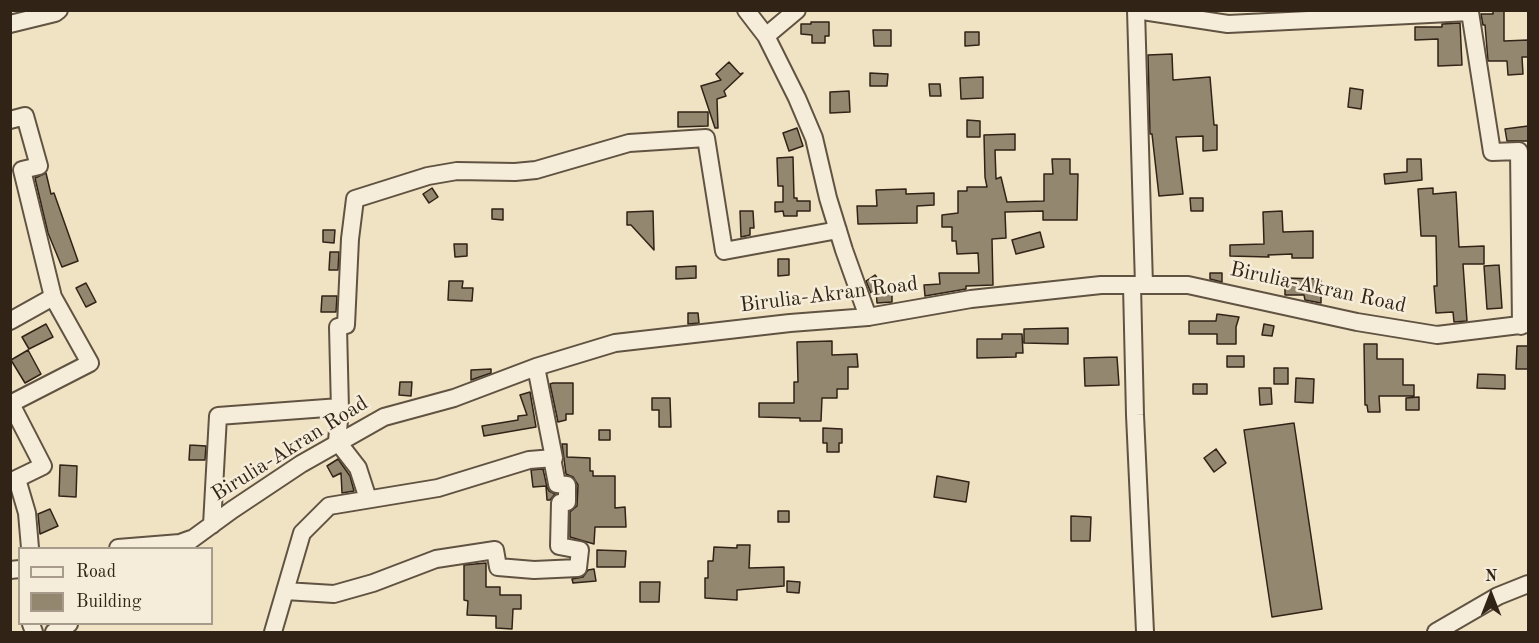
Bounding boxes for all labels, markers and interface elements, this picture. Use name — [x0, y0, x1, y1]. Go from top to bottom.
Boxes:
street label: Birulia-Akran Road — [1228, 257, 1408, 319]
street label: Birulia-Akran Road — [738, 272, 920, 318]
street label: Birulia-Akran Road — [207, 391, 373, 507]
legend — [18, 547, 213, 625]
text: Road — [76, 563, 116, 581]
north arrow — [1461, 565, 1521, 625]
text: N — [1485, 569, 1497, 585]
text: Building — [76, 593, 141, 611]

